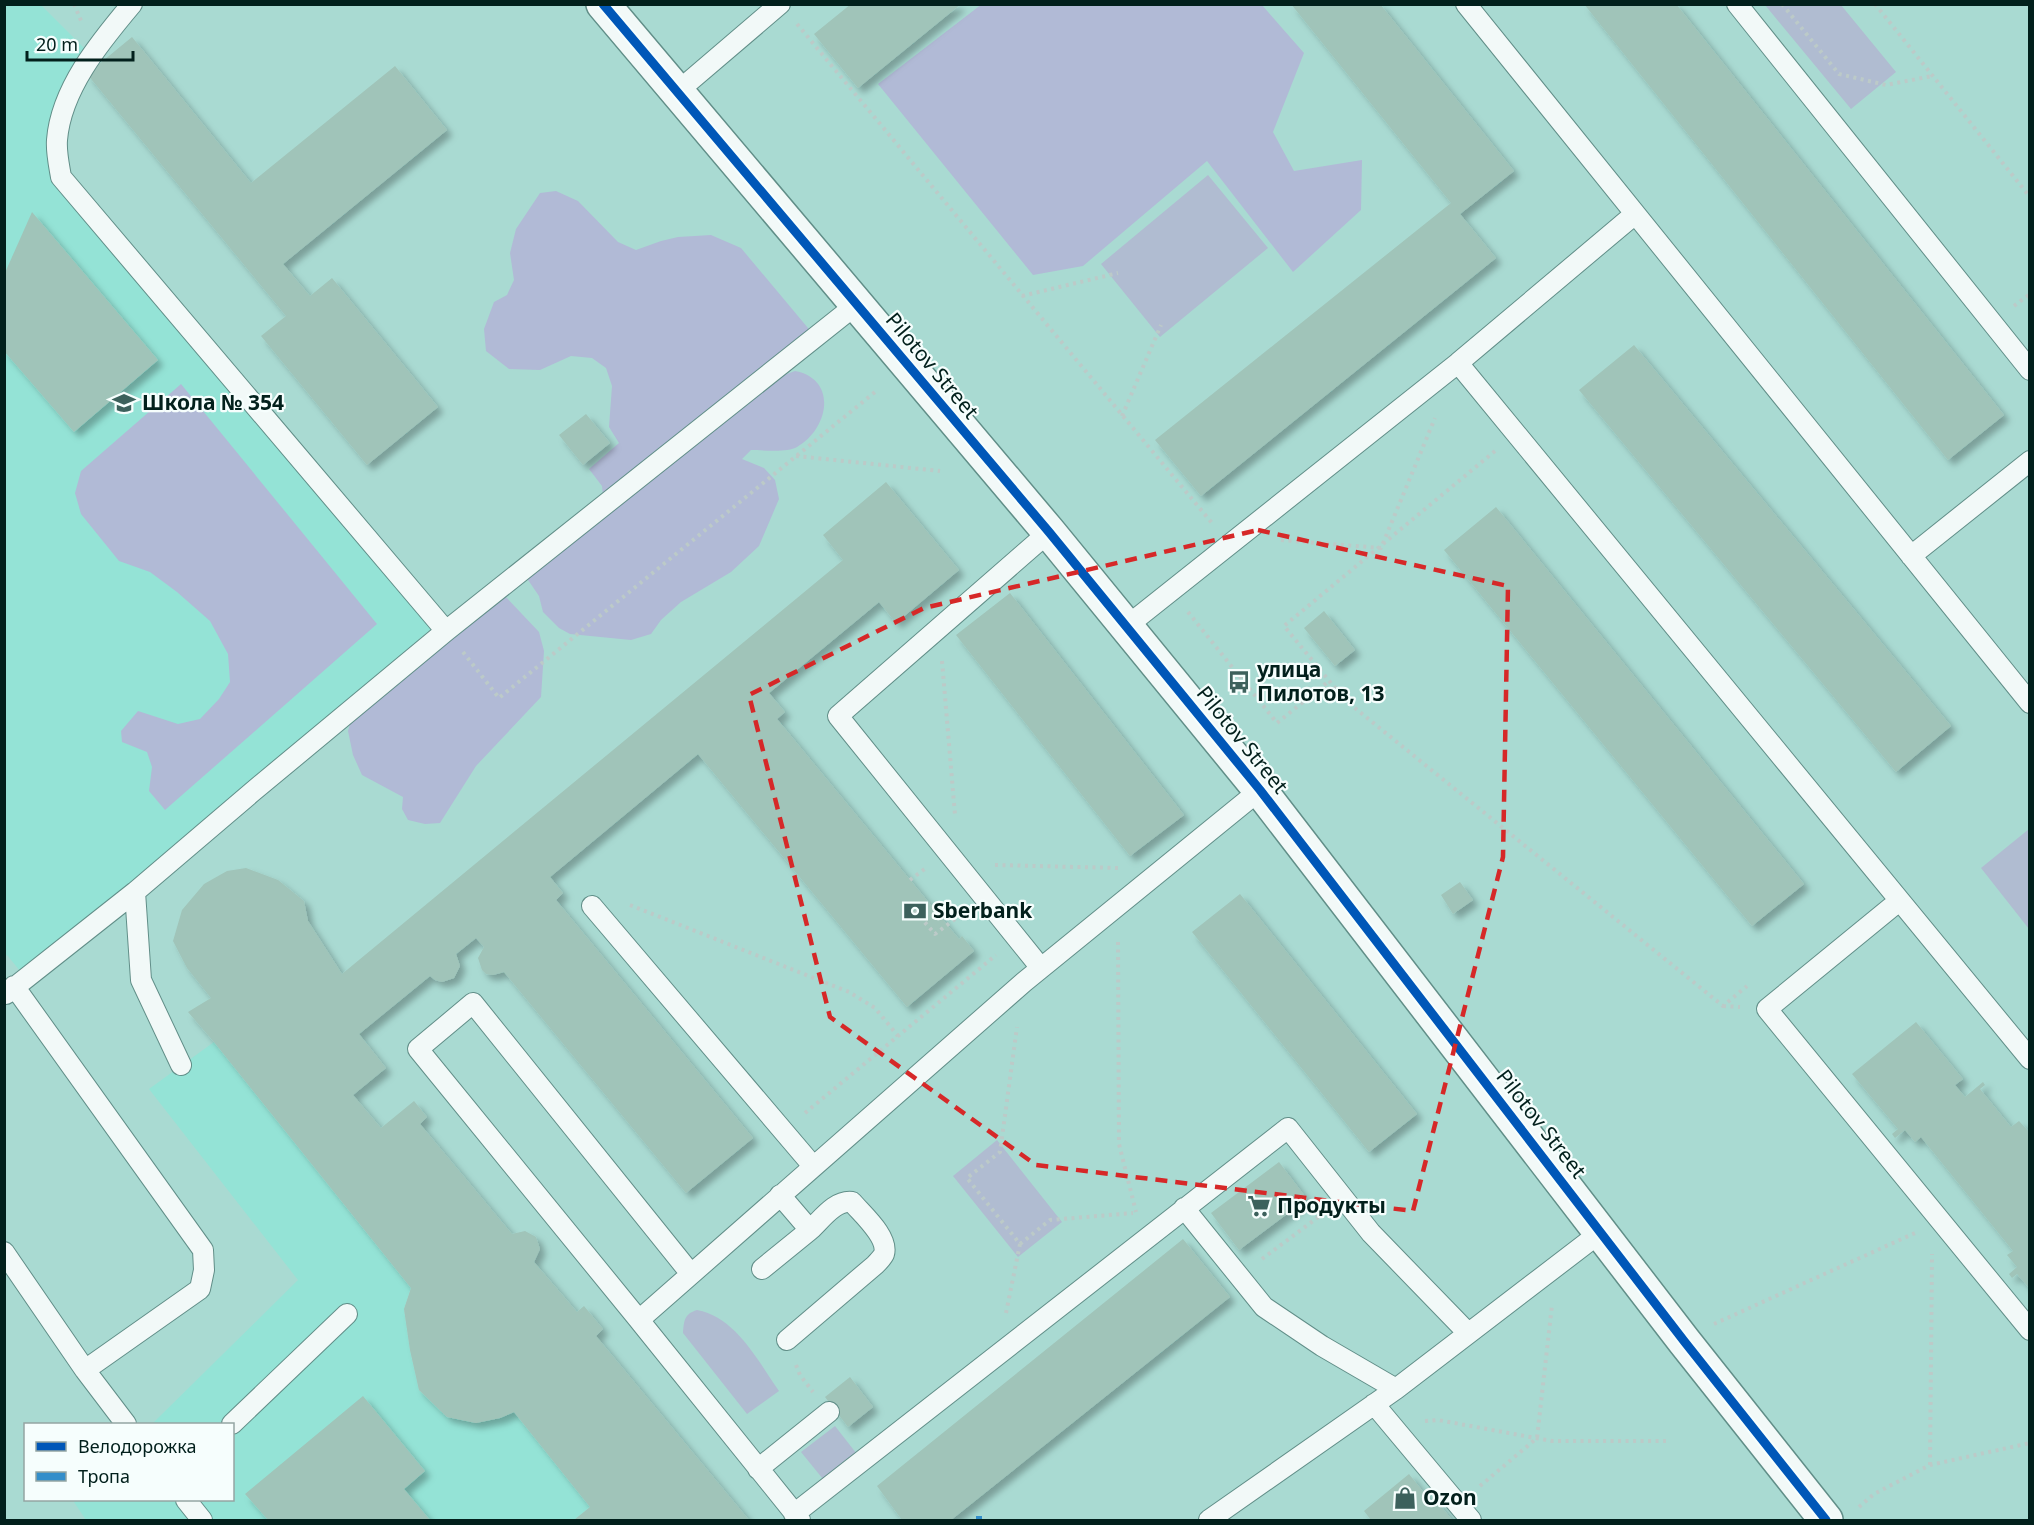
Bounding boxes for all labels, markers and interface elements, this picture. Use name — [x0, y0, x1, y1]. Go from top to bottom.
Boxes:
scale bar — [27, 24, 134, 62]
text: 20 m — [36, 32, 78, 56]
street label: Pilotov Street — [880, 306, 986, 425]
place label: Школа № 354 — [142, 388, 284, 416]
school or university icon: Школа № 354 — [111, 390, 137, 416]
place label: улица Пилотов, 13 — [1256, 655, 1385, 707]
bus stop icon: улица Пилотов, 13 — [1226, 669, 1252, 695]
street label: Pilotov Street — [1191, 680, 1295, 799]
place label: Sberbank — [933, 896, 1033, 924]
bank icon: Sberbank — [902, 898, 928, 924]
street label: Pilotov Street — [1490, 1063, 1593, 1184]
place label: Продукты — [1277, 1191, 1386, 1219]
supermarket icon: Продукты — [1246, 1193, 1272, 1219]
legend — [24, 1423, 234, 1501]
text: Велодорожка — [78, 1434, 196, 1458]
text: Тропа — [78, 1464, 130, 1488]
place label: Ozon — [1423, 1483, 1477, 1511]
shop icon: Ozon — [1392, 1485, 1418, 1511]

